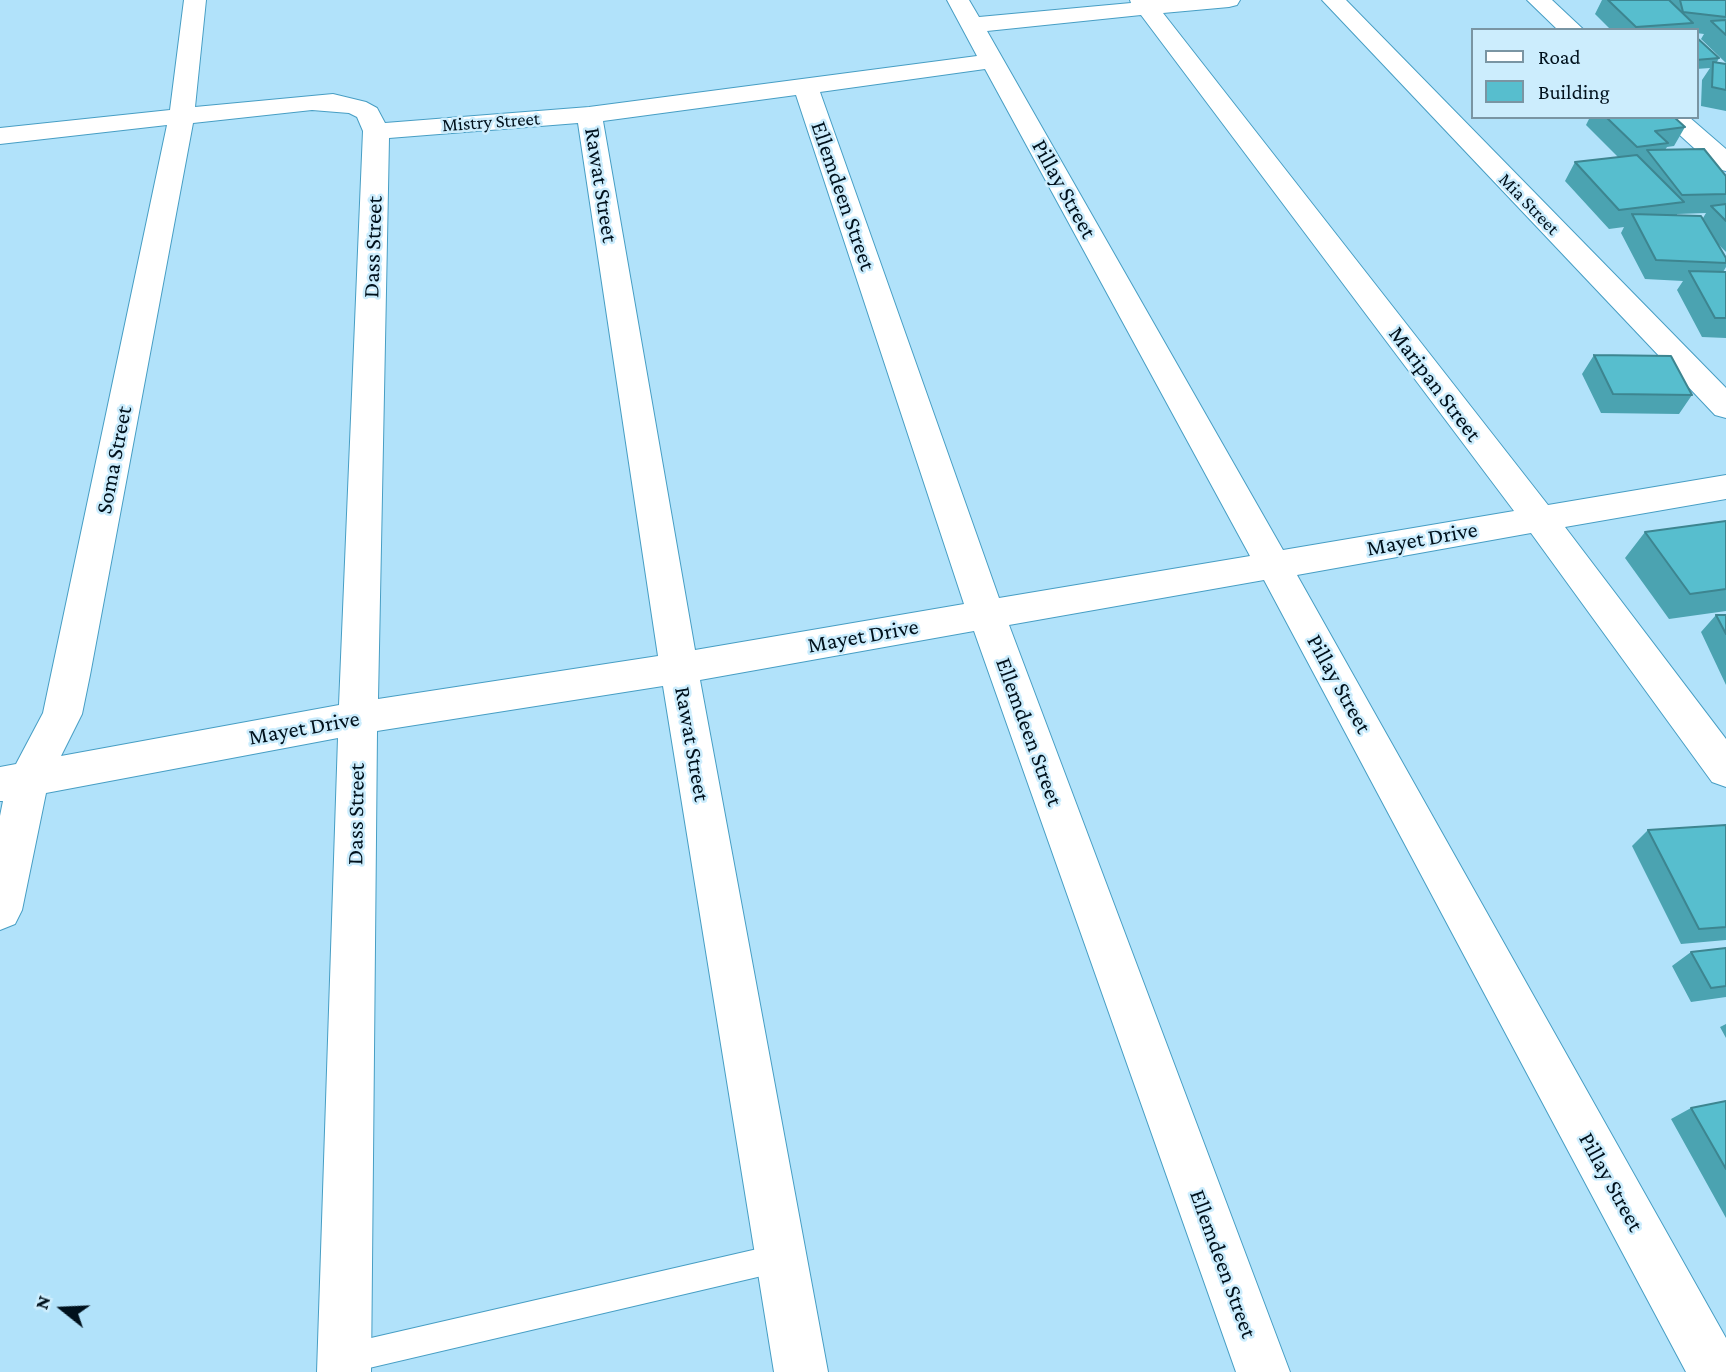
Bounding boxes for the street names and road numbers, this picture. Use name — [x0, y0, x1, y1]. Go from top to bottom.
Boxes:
street label: Mistry Street — [441, 107, 541, 137]
street label: Ellemdeen Street — [805, 118, 881, 274]
street label: Rawat Street — [578, 125, 624, 245]
street label: Pillay Street — [1026, 135, 1102, 243]
street label: Mia Street — [1494, 168, 1564, 240]
street label: Dass Street — [357, 195, 389, 299]
street label: Maripan Street — [1383, 321, 1487, 447]
street label: Soma Street — [90, 404, 138, 516]
street label: Mayet Drive — [1364, 516, 1480, 562]
street label: Mayet Drive — [805, 613, 921, 659]
street label: Pillay Street — [1301, 630, 1377, 738]
street label: Ellemdeen Street — [989, 654, 1069, 810]
street label: Rawat Street — [668, 684, 716, 804]
street label: Mayet Drive — [246, 705, 362, 751]
street label: Dass Street — [341, 763, 371, 865]
street label: Pillay Street — [1573, 1128, 1649, 1236]
street label: Ellemdeen Street — [1183, 1186, 1263, 1342]

